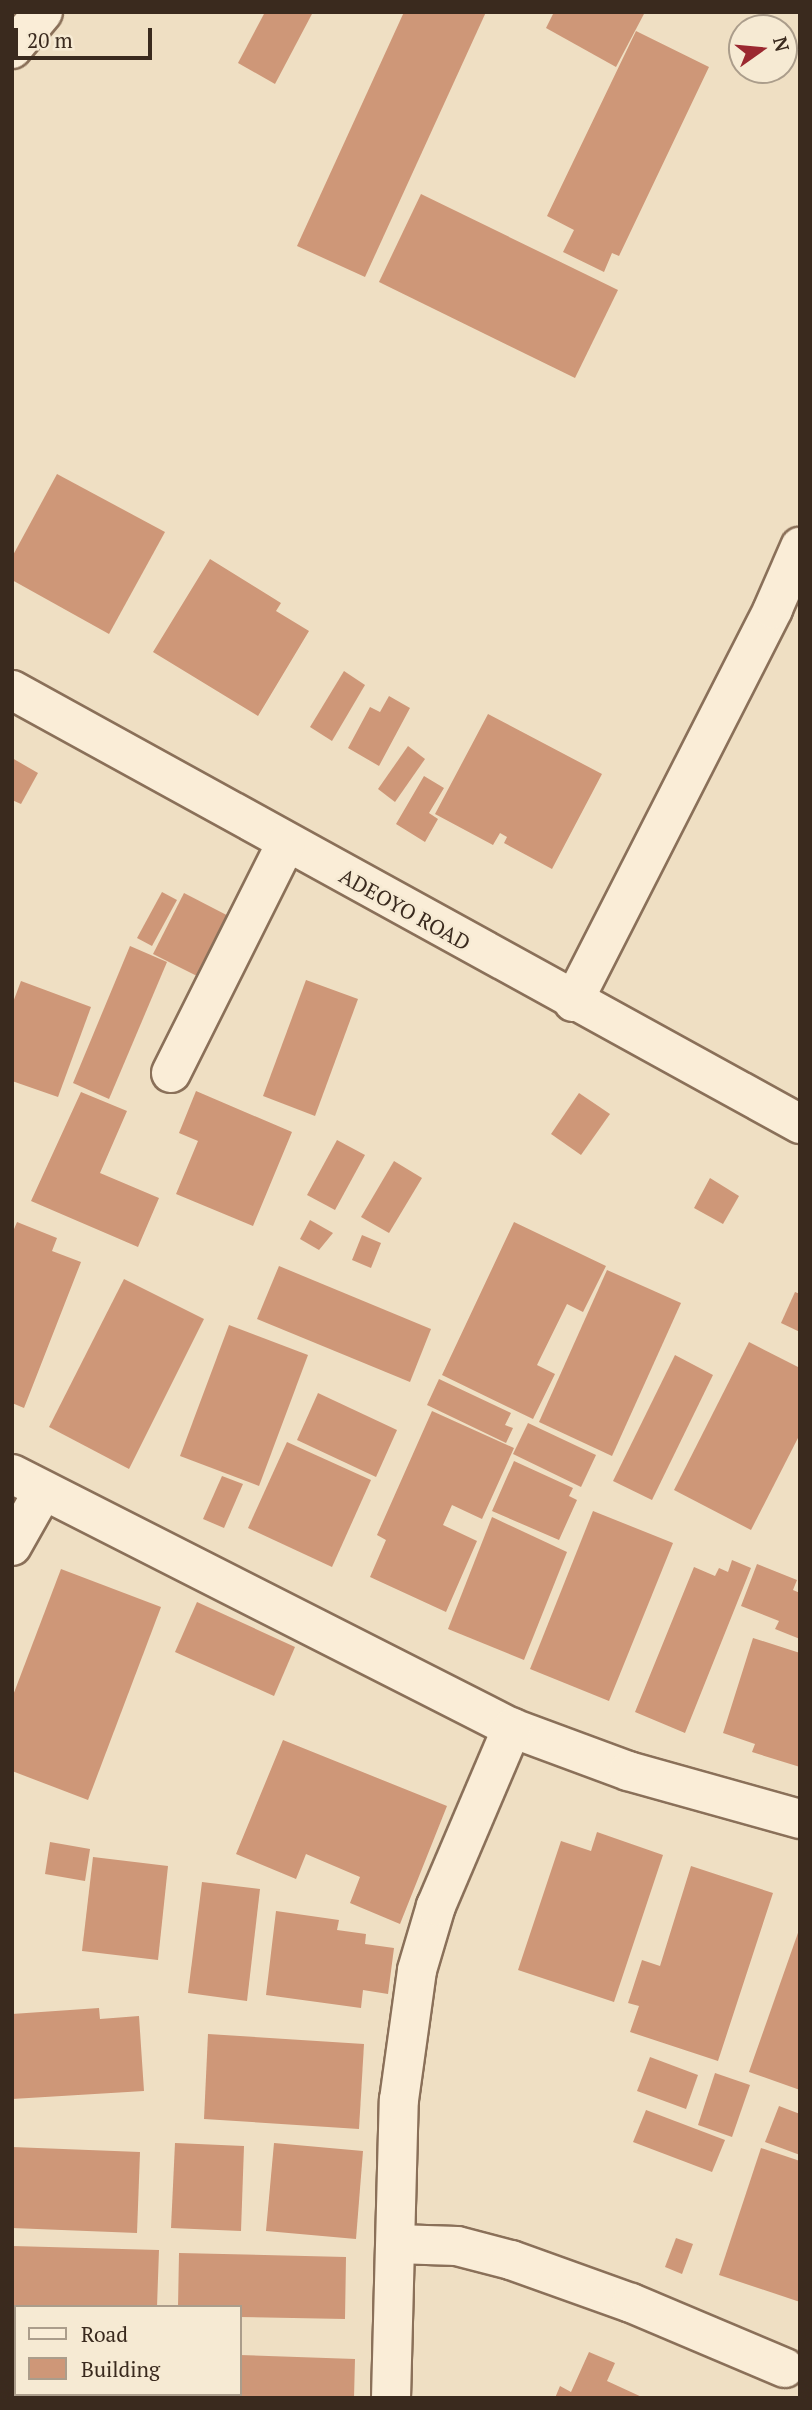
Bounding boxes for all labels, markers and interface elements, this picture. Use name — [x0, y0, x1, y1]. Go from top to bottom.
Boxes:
scale bar — [18, 14, 156, 58]
north arrow — [728, 14, 798, 84]
text: 20 m — [27, 26, 73, 54]
text: N — [768, 34, 796, 54]
street label: ADEOYO ROAD — [335, 863, 475, 955]
legend — [14, 2305, 242, 2396]
text: Road — [81, 2320, 128, 2348]
text: Building — [81, 2355, 160, 2383]

